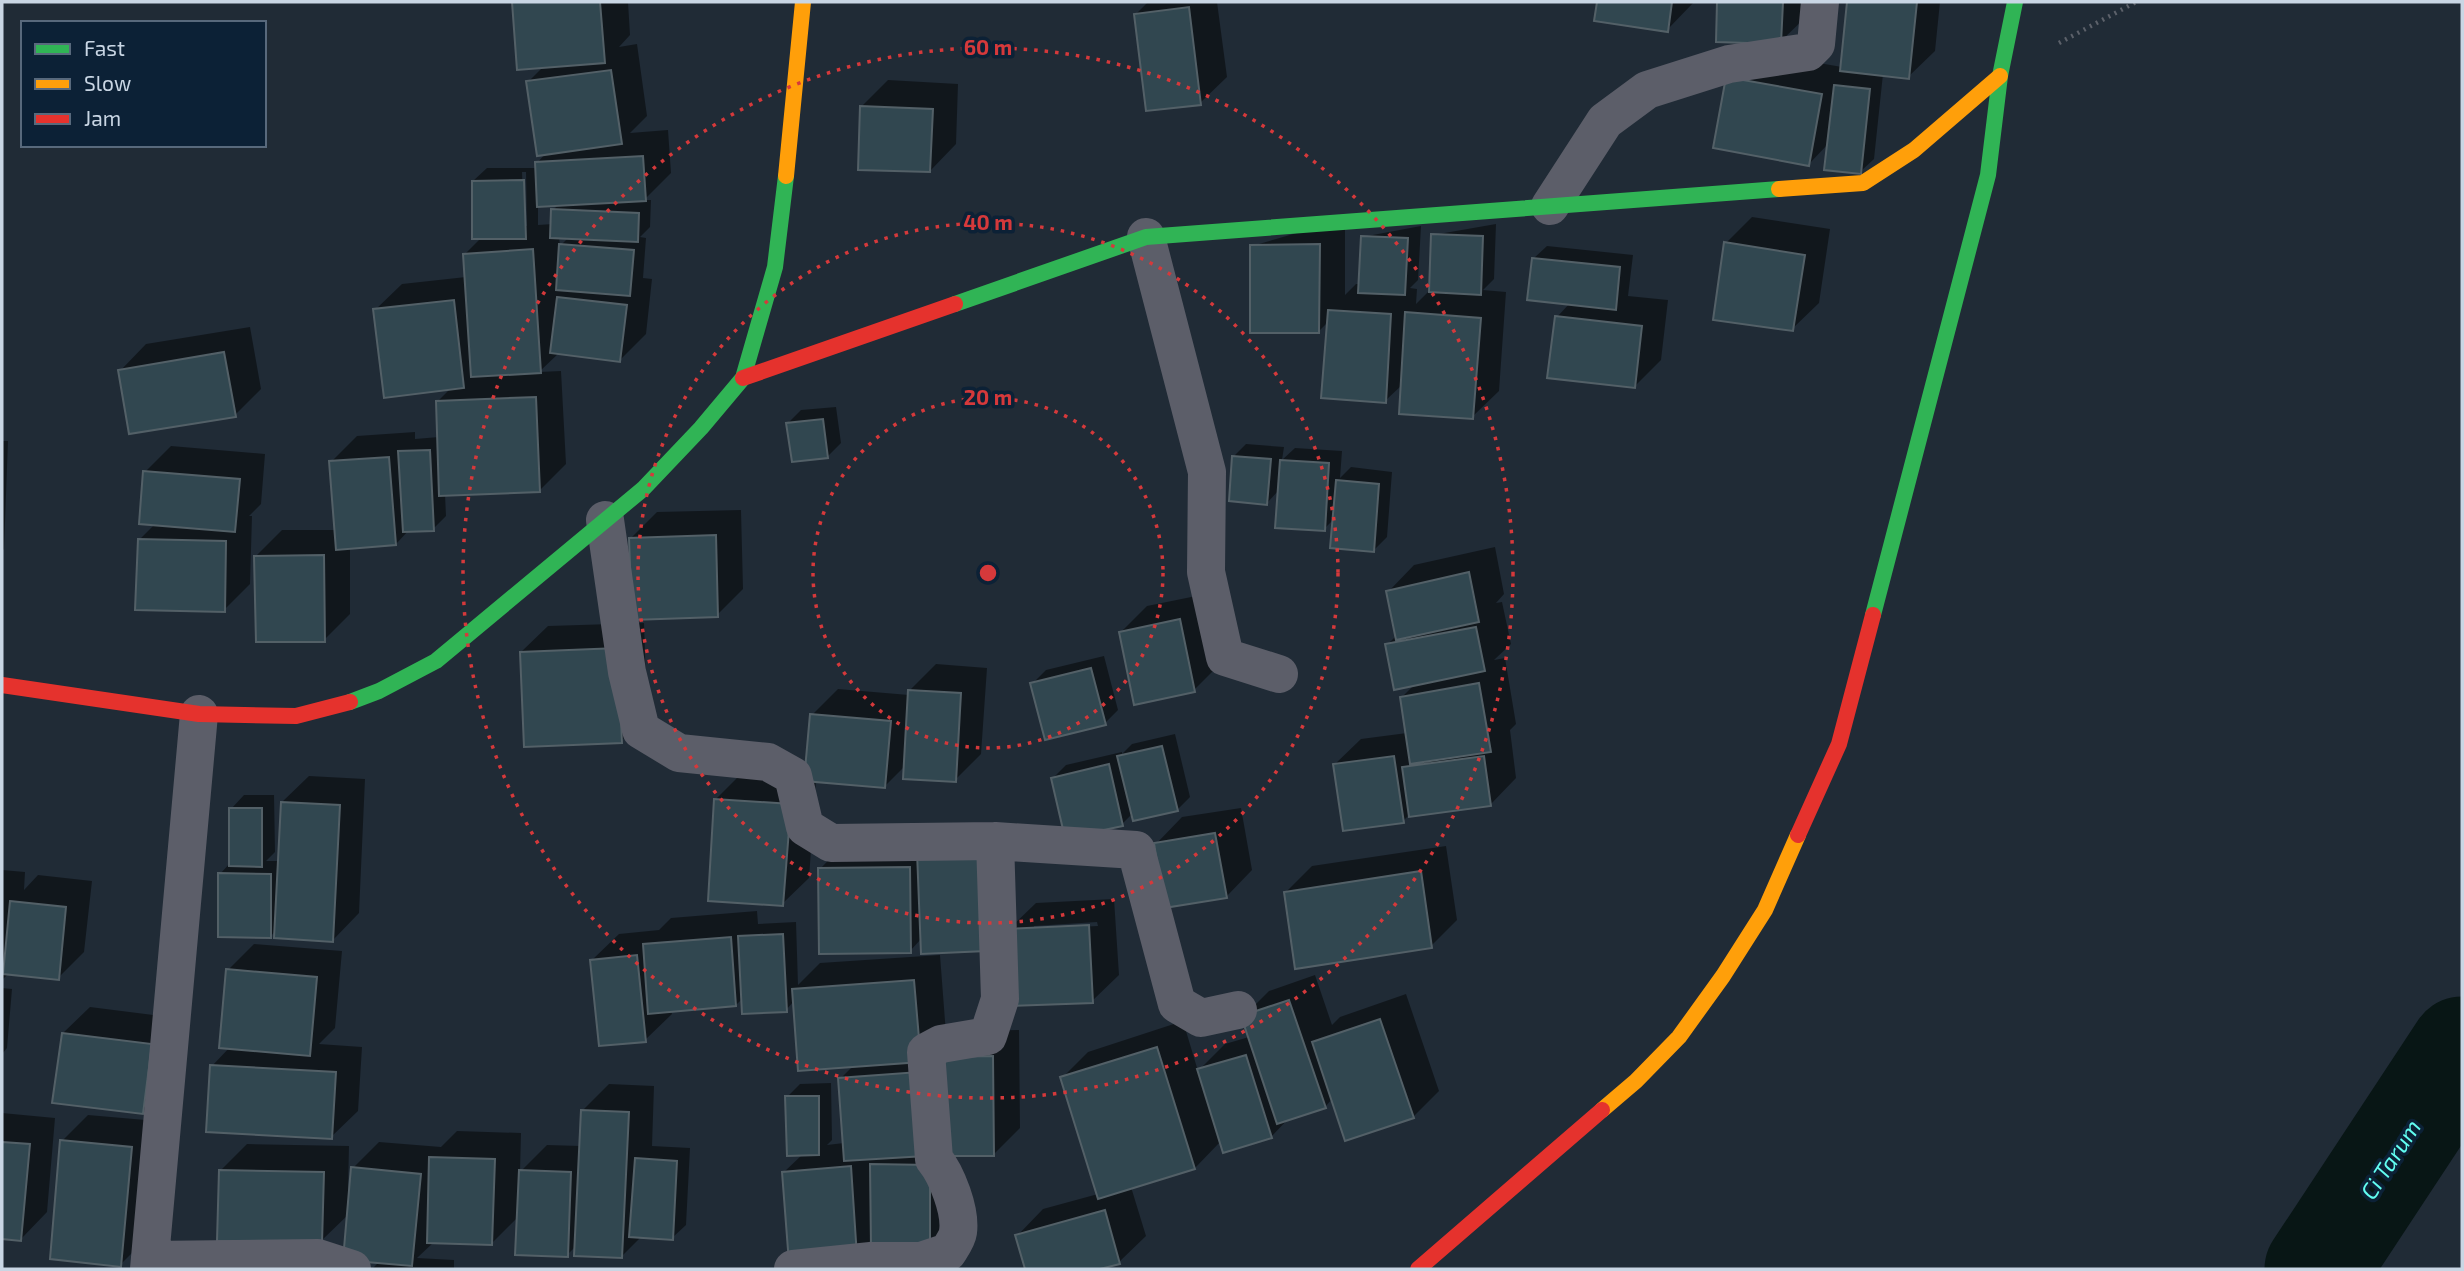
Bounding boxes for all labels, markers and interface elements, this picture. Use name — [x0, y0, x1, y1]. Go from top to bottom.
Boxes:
legend — [21, 21, 266, 147]
text: 60 m — [964, 34, 1012, 59]
text: Fast — [84, 35, 125, 60]
text: Slow — [84, 70, 131, 95]
text: Jam — [84, 105, 121, 130]
text: 40 m — [963, 209, 1013, 234]
text: 20 m — [964, 384, 1012, 409]
centre of rings — [976, 561, 1000, 585]
water label: Ci Tarum — [2354, 1114, 2426, 1204]

